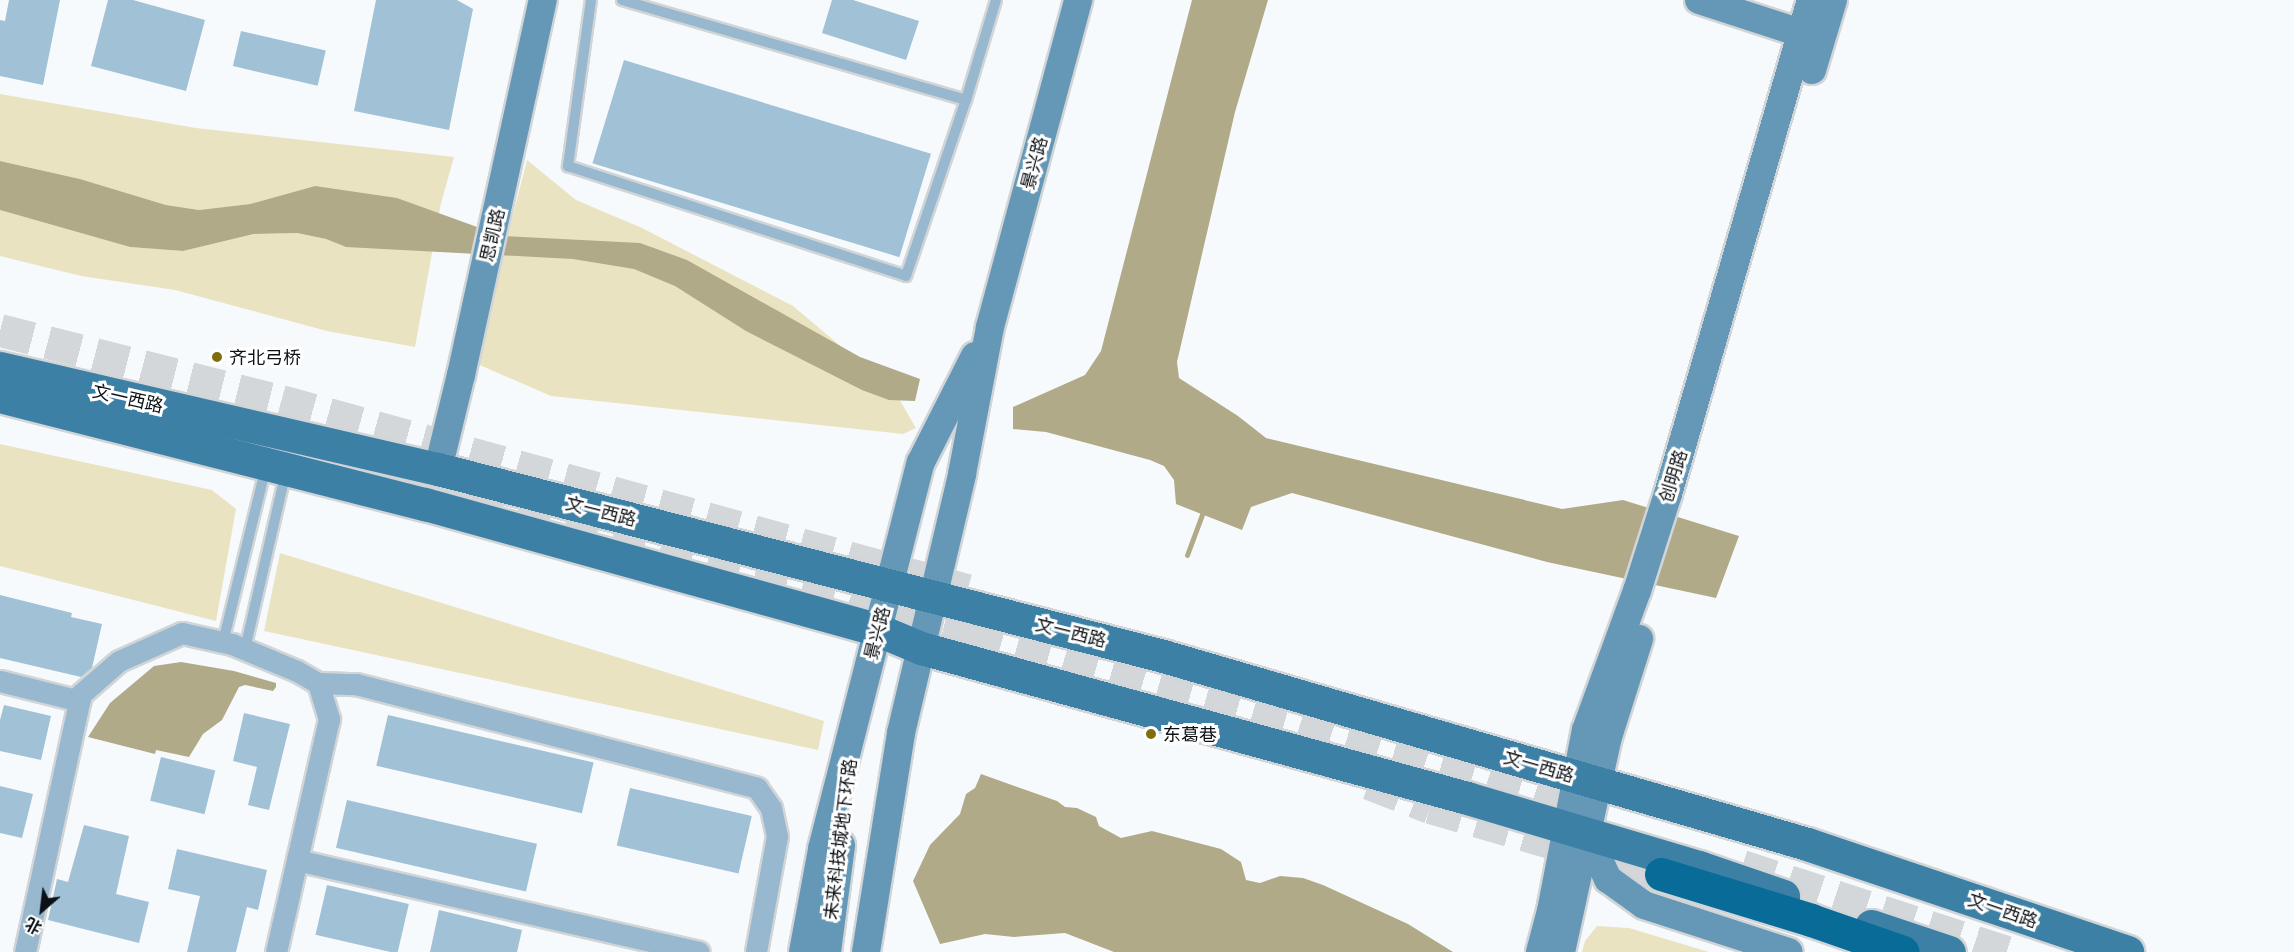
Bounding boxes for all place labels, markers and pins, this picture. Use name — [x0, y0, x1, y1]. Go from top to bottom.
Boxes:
place label: 齐北弓桥 — [229, 346, 301, 368]
marker: 齐北弓桥 — [210, 350, 224, 364]
place label: 东葛巷 — [1163, 723, 1217, 745]
marker: 东葛巷 — [1144, 727, 1158, 741]

